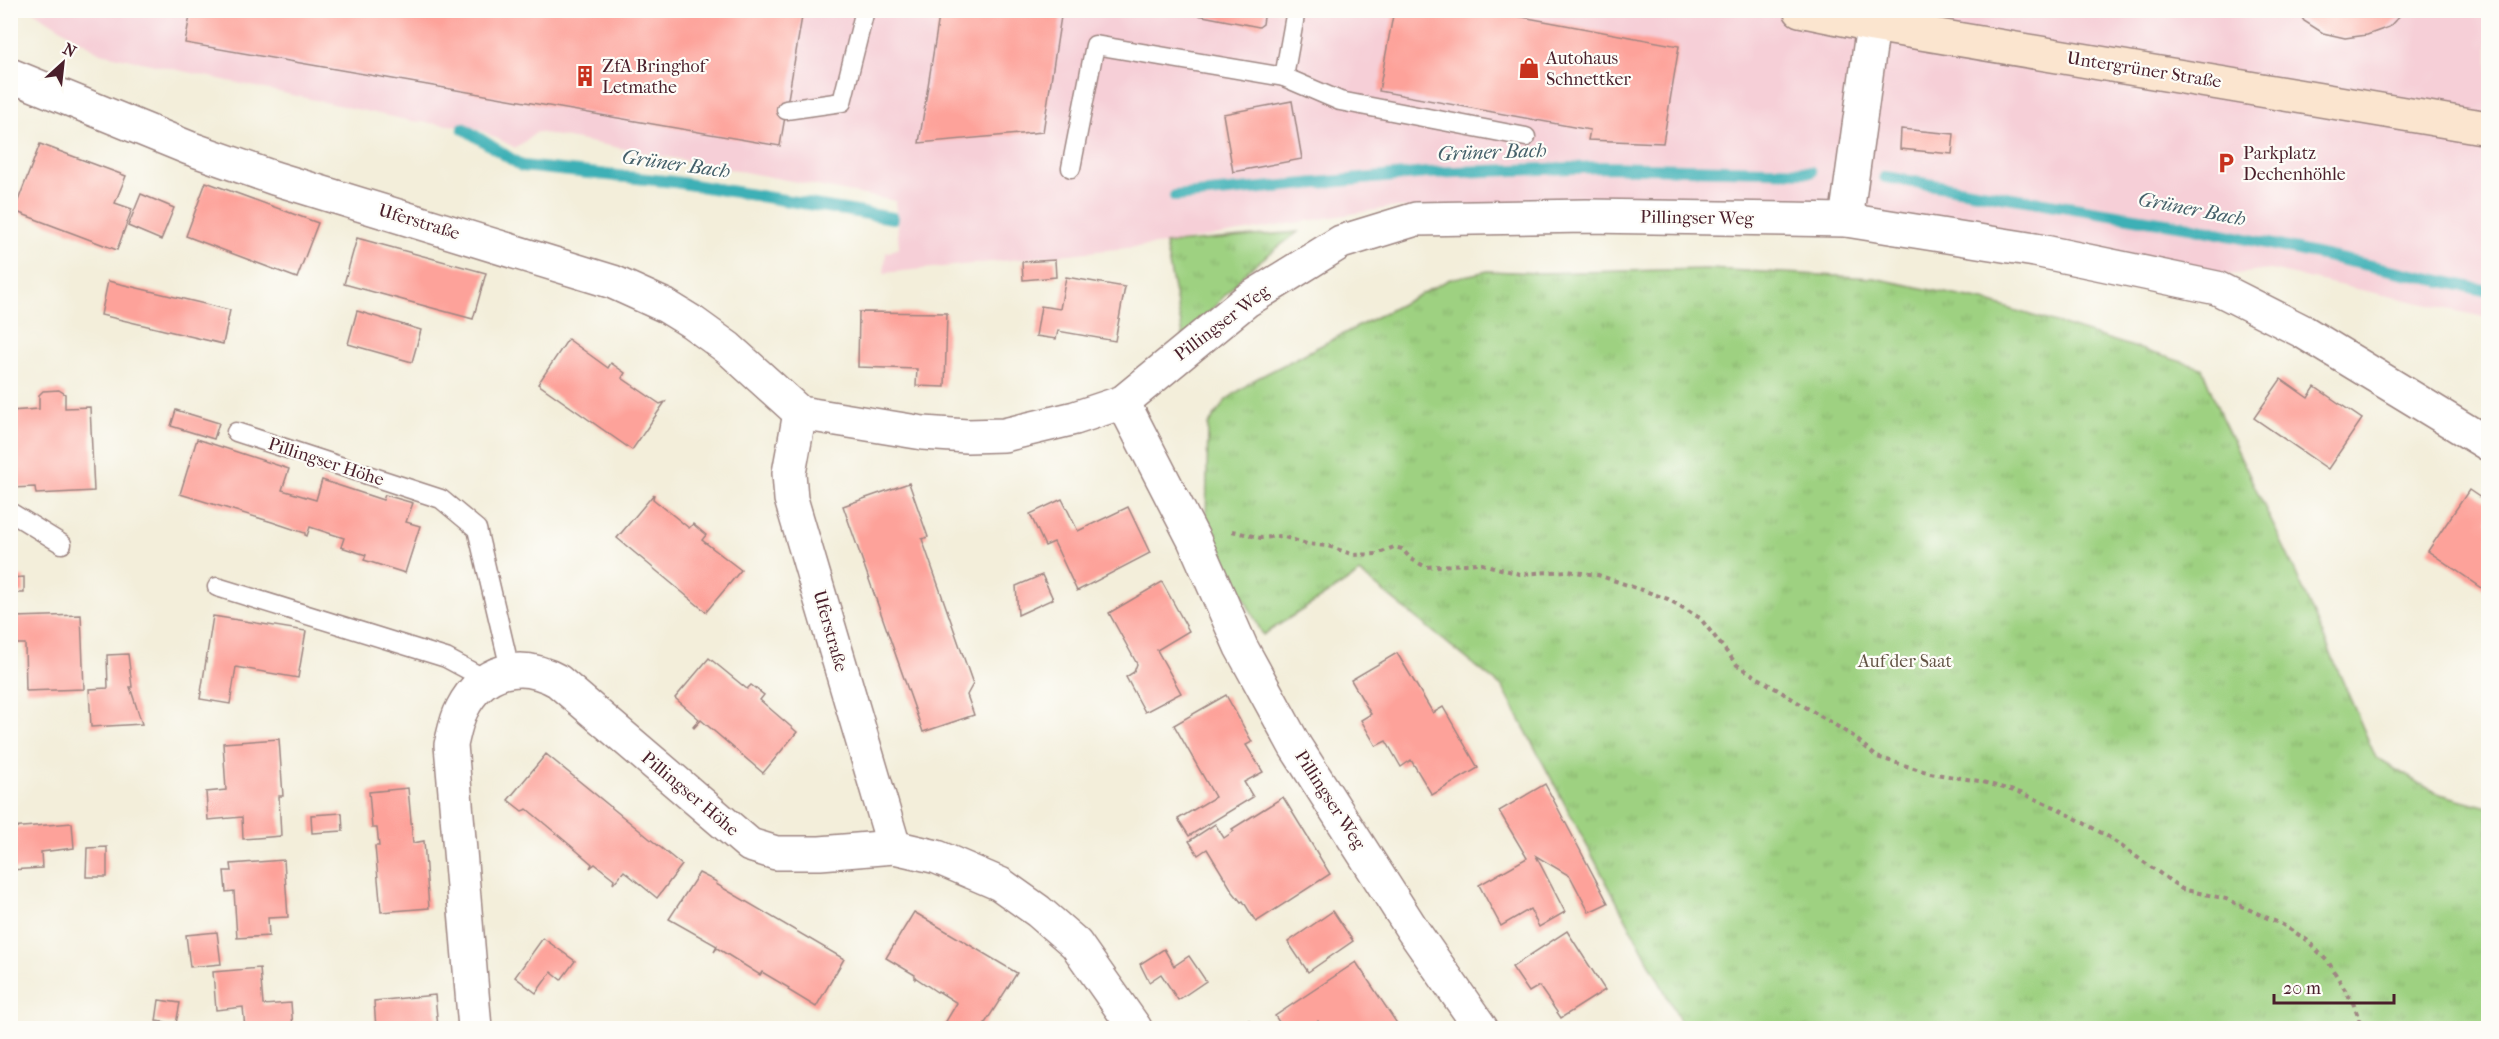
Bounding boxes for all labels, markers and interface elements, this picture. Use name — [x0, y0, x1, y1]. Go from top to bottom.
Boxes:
north arrow — [33, 33, 93, 93]
text: N — [60, 39, 80, 62]
street label: Untergrüner Straße — [2065, 47, 2223, 93]
place label: Autohaus Schnettker — [1545, 48, 1631, 90]
place label: ZfA Bringhof Letmathe — [602, 56, 710, 98]
shop icon: Autohaus Schnettker — [1517, 56, 1541, 80]
building icon: ZfA Bringhof Letmathe — [573, 64, 597, 88]
water label: Grüner Bach — [1437, 139, 1547, 165]
place label: Parkplatz Dechenhöhle — [2243, 143, 2346, 185]
water label: Grüner Bach — [620, 145, 732, 183]
parking icon: Parkplatz Dechenhöhle — [2214, 151, 2238, 175]
water label: Grüner Bach — [2136, 187, 2248, 231]
street label: Uferstraße — [376, 200, 462, 244]
street label: Pillingser Weg — [1640, 207, 1754, 229]
street label: Pillingser Weg — [1170, 280, 1274, 366]
street label: Pillingser Höhe — [265, 433, 387, 491]
street label: Uferstraße — [808, 588, 852, 674]
park label: Auf der Saat — [1857, 651, 1953, 672]
street label: Pillingser Höhe — [637, 747, 743, 841]
street label: Pillingser Weg — [1290, 747, 1370, 854]
scale bar — [2274, 967, 2394, 1005]
text: 20 m — [2283, 978, 2321, 999]

